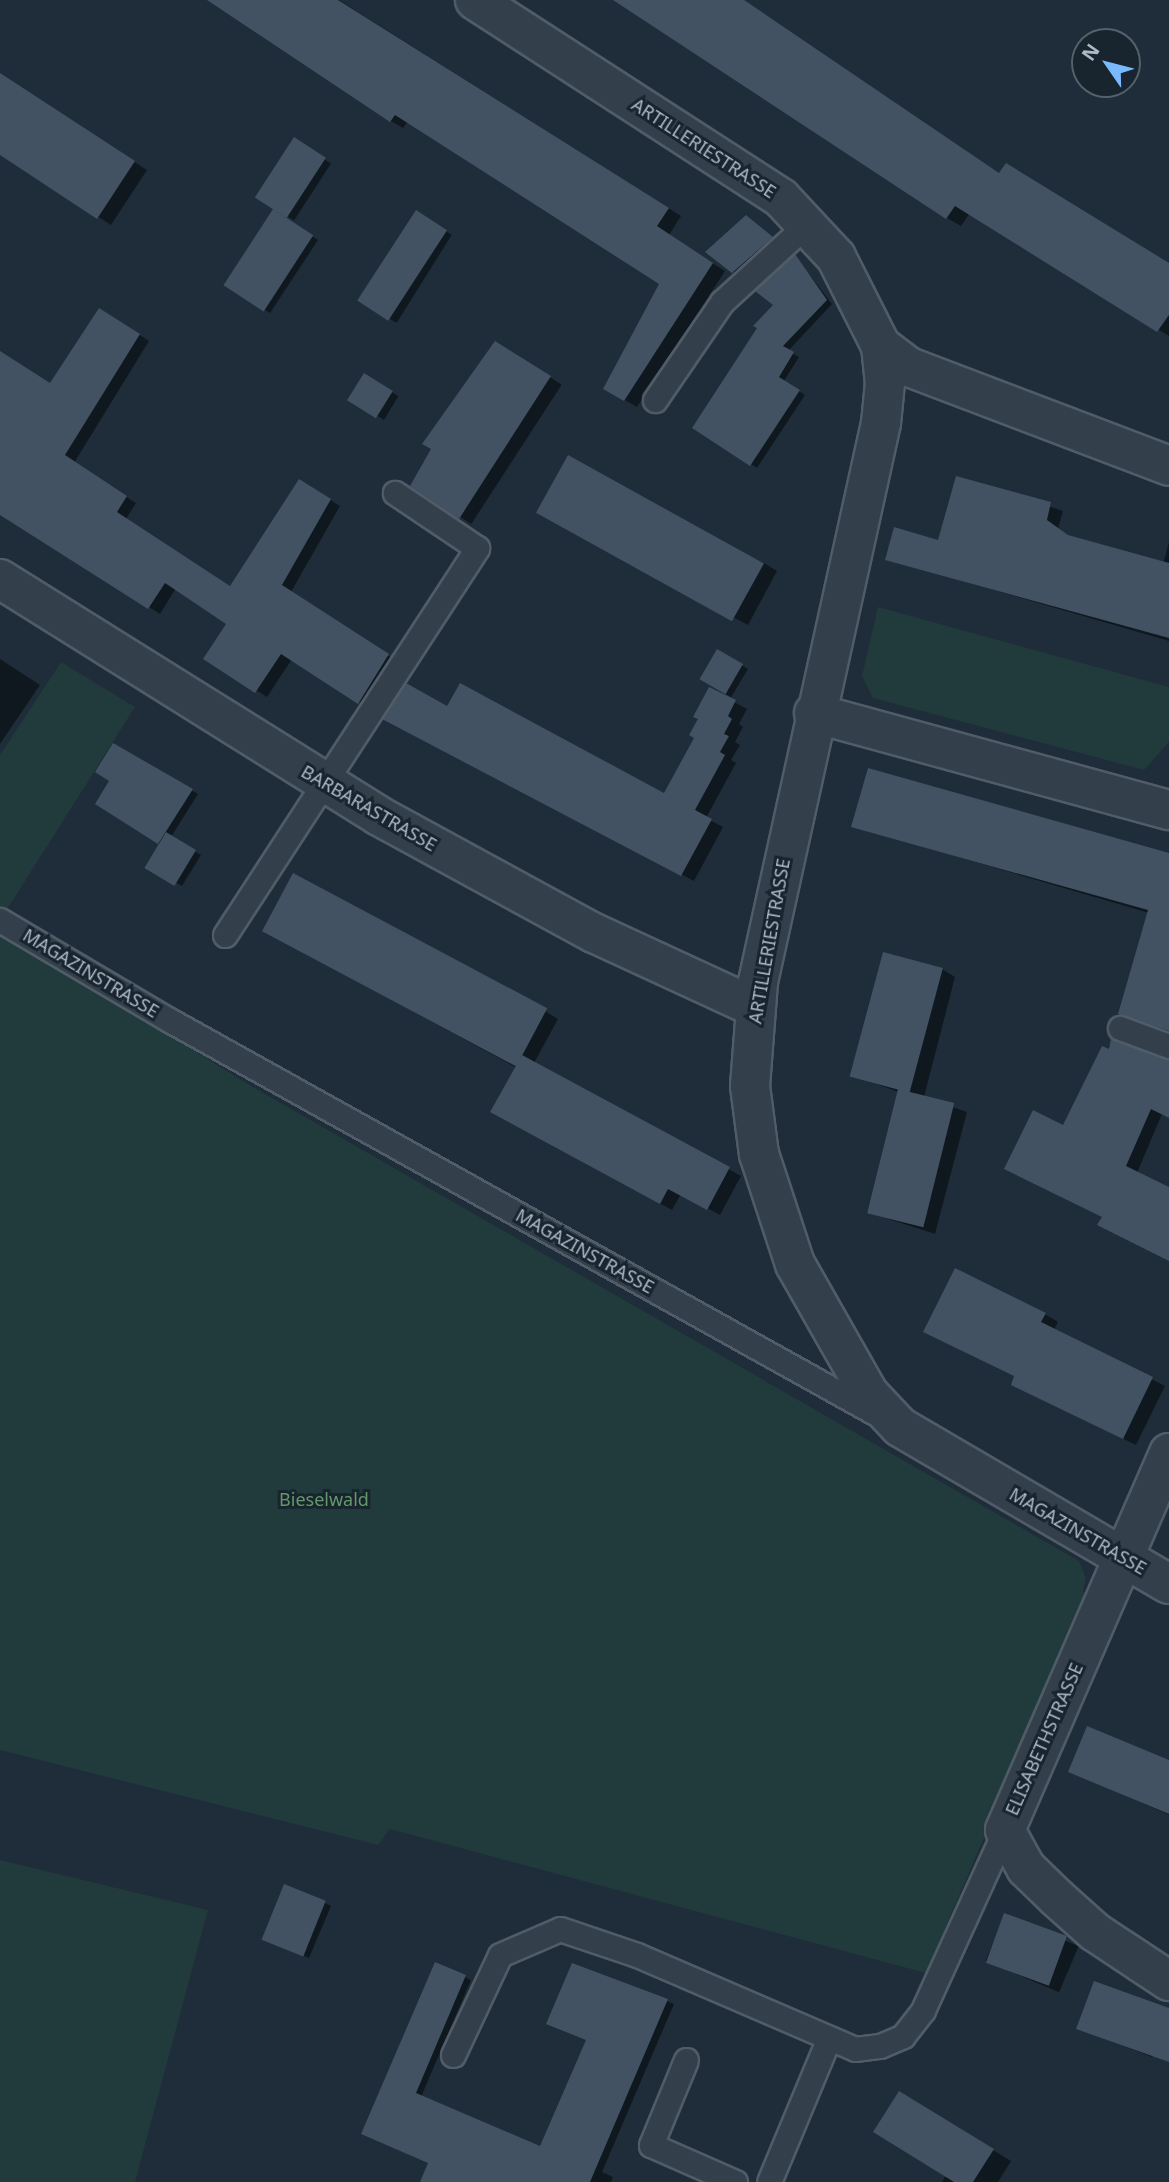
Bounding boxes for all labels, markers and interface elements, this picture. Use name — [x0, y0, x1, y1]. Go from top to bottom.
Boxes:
north arrow — [1071, 28, 1141, 98]
text: N — [1075, 38, 1106, 66]
street label: ARTILLERIESTRASSE — [628, 93, 780, 203]
street label: BARBARASTRASSE — [297, 760, 441, 856]
street label: ARTILLERIESTRASSE — [744, 857, 794, 1025]
street label: MAGAZINSTRASSE — [19, 924, 163, 1022]
street label: MAGAZINSTRASSE — [512, 1204, 658, 1298]
street label: MAGAZINSTRASSE — [1006, 1483, 1150, 1579]
park label: Bieselwald — [279, 1488, 369, 1510]
street label: ELISABETHSTRASSE — [1001, 1660, 1087, 1818]

